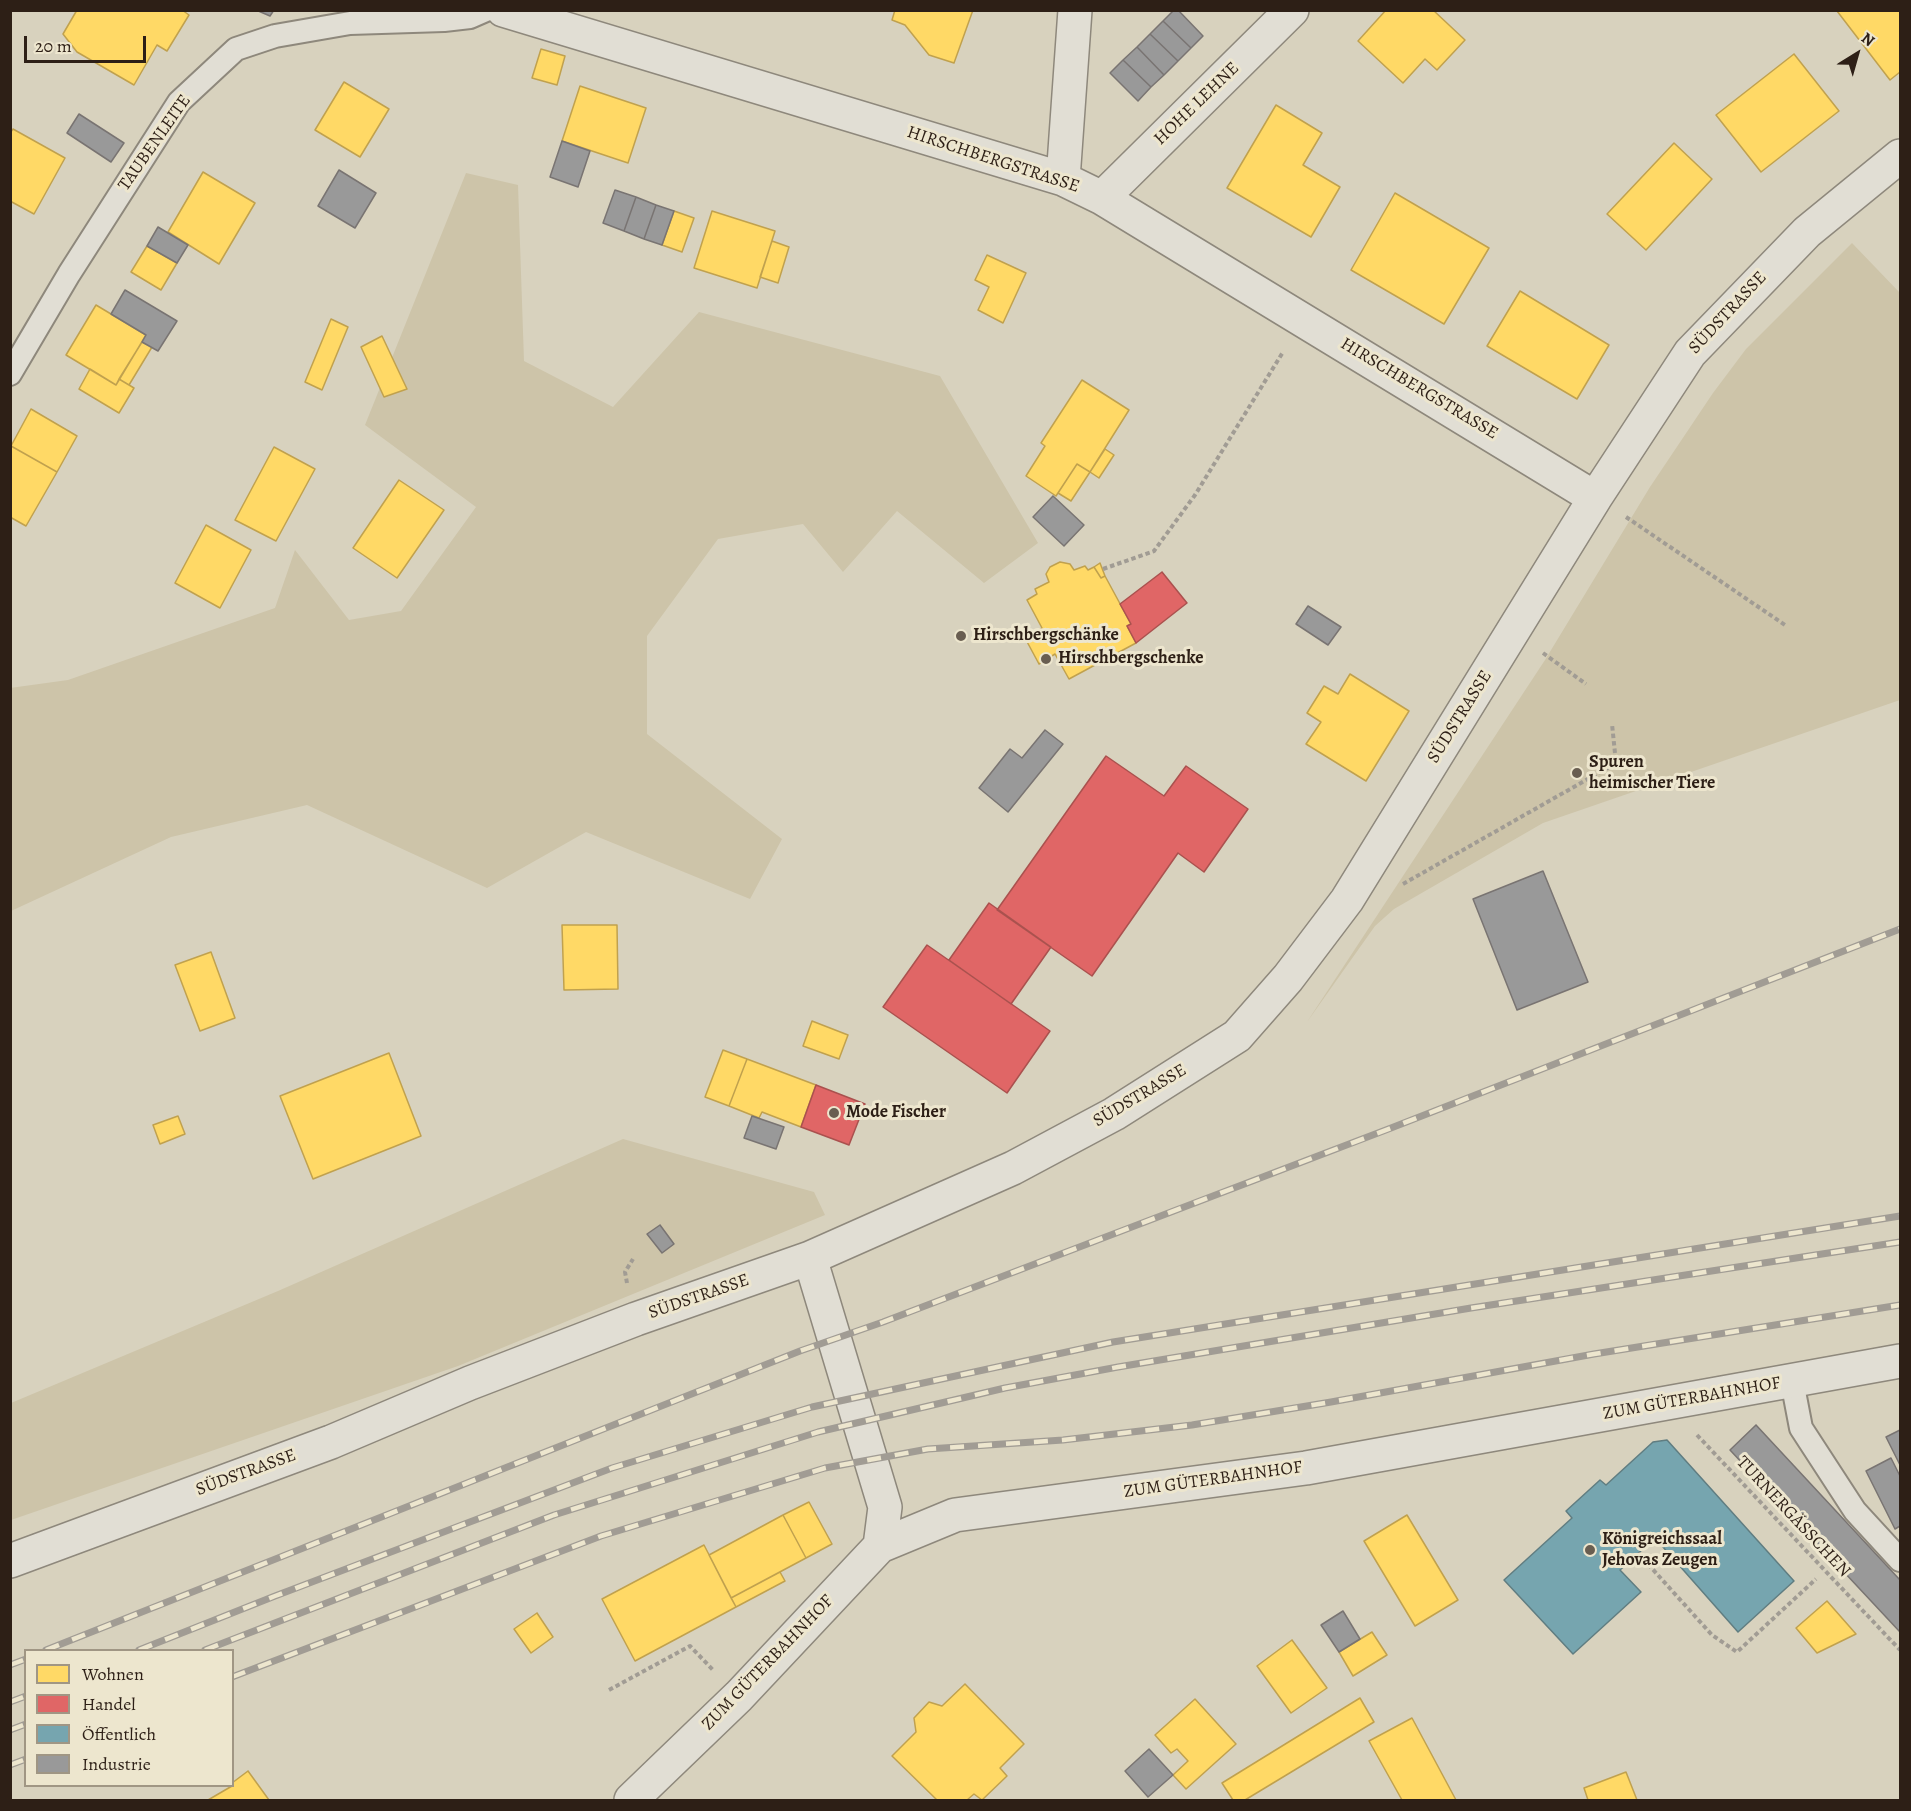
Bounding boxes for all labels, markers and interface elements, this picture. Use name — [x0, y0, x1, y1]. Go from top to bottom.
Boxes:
scale bar — [27, 24, 148, 62]
north arrow — [1827, 24, 1887, 84]
text: N — [1857, 27, 1879, 52]
text: 20 m — [35, 34, 72, 58]
street label: HOHE LEHNE — [1150, 58, 1244, 150]
street label: TAUBENLEITE — [114, 91, 196, 195]
street label: HIRSCHBERGSTRASSE — [904, 122, 1082, 198]
street label: SÜDSTRASSE — [1684, 267, 1772, 359]
street label: HIRSCHBERGSTRASSE — [1336, 333, 1502, 445]
place label: Hirschbergschänke — [973, 625, 1119, 647]
marker: Hirschbergschänke — [954, 629, 968, 643]
place label: Hirschbergschenke — [1058, 648, 1203, 670]
marker: Hirschbergschenke — [1039, 652, 1053, 666]
street label: SÜDSTRASSE — [1423, 667, 1497, 767]
place label: Spuren heimischer Tiere — [1589, 752, 1715, 795]
marker: Spuren heimischer Tiere — [1570, 766, 1584, 780]
street label: SÜDSTRASSE — [1089, 1060, 1191, 1132]
place label: Mode Fischer — [846, 1102, 946, 1124]
marker: Mode Fischer — [827, 1106, 841, 1120]
street label: SÜDSTRASSE — [646, 1270, 752, 1324]
street label: ZUM GÜTERBAHNHOF — [1601, 1373, 1783, 1425]
street label: SÜDSTRASSE — [193, 1445, 299, 1501]
street label: TURNERGÄSSCHEN — [1731, 1452, 1855, 1582]
street label: ZUM GÜTERBAHNHOF — [1122, 1457, 1304, 1503]
place label: Königreichssaal Jehovas Zeugen — [1602, 1529, 1722, 1572]
marker: Königreichssaal Jehovas Zeugen — [1583, 1543, 1597, 1557]
street label: ZUM GÜTERBAHNHOF — [698, 1591, 838, 1735]
legend — [24, 1649, 234, 1787]
text: Wohnen — [82, 1662, 144, 1686]
text: Handel — [82, 1692, 136, 1716]
text: Öffentlich — [82, 1722, 156, 1746]
text: Industrie — [82, 1752, 151, 1776]

